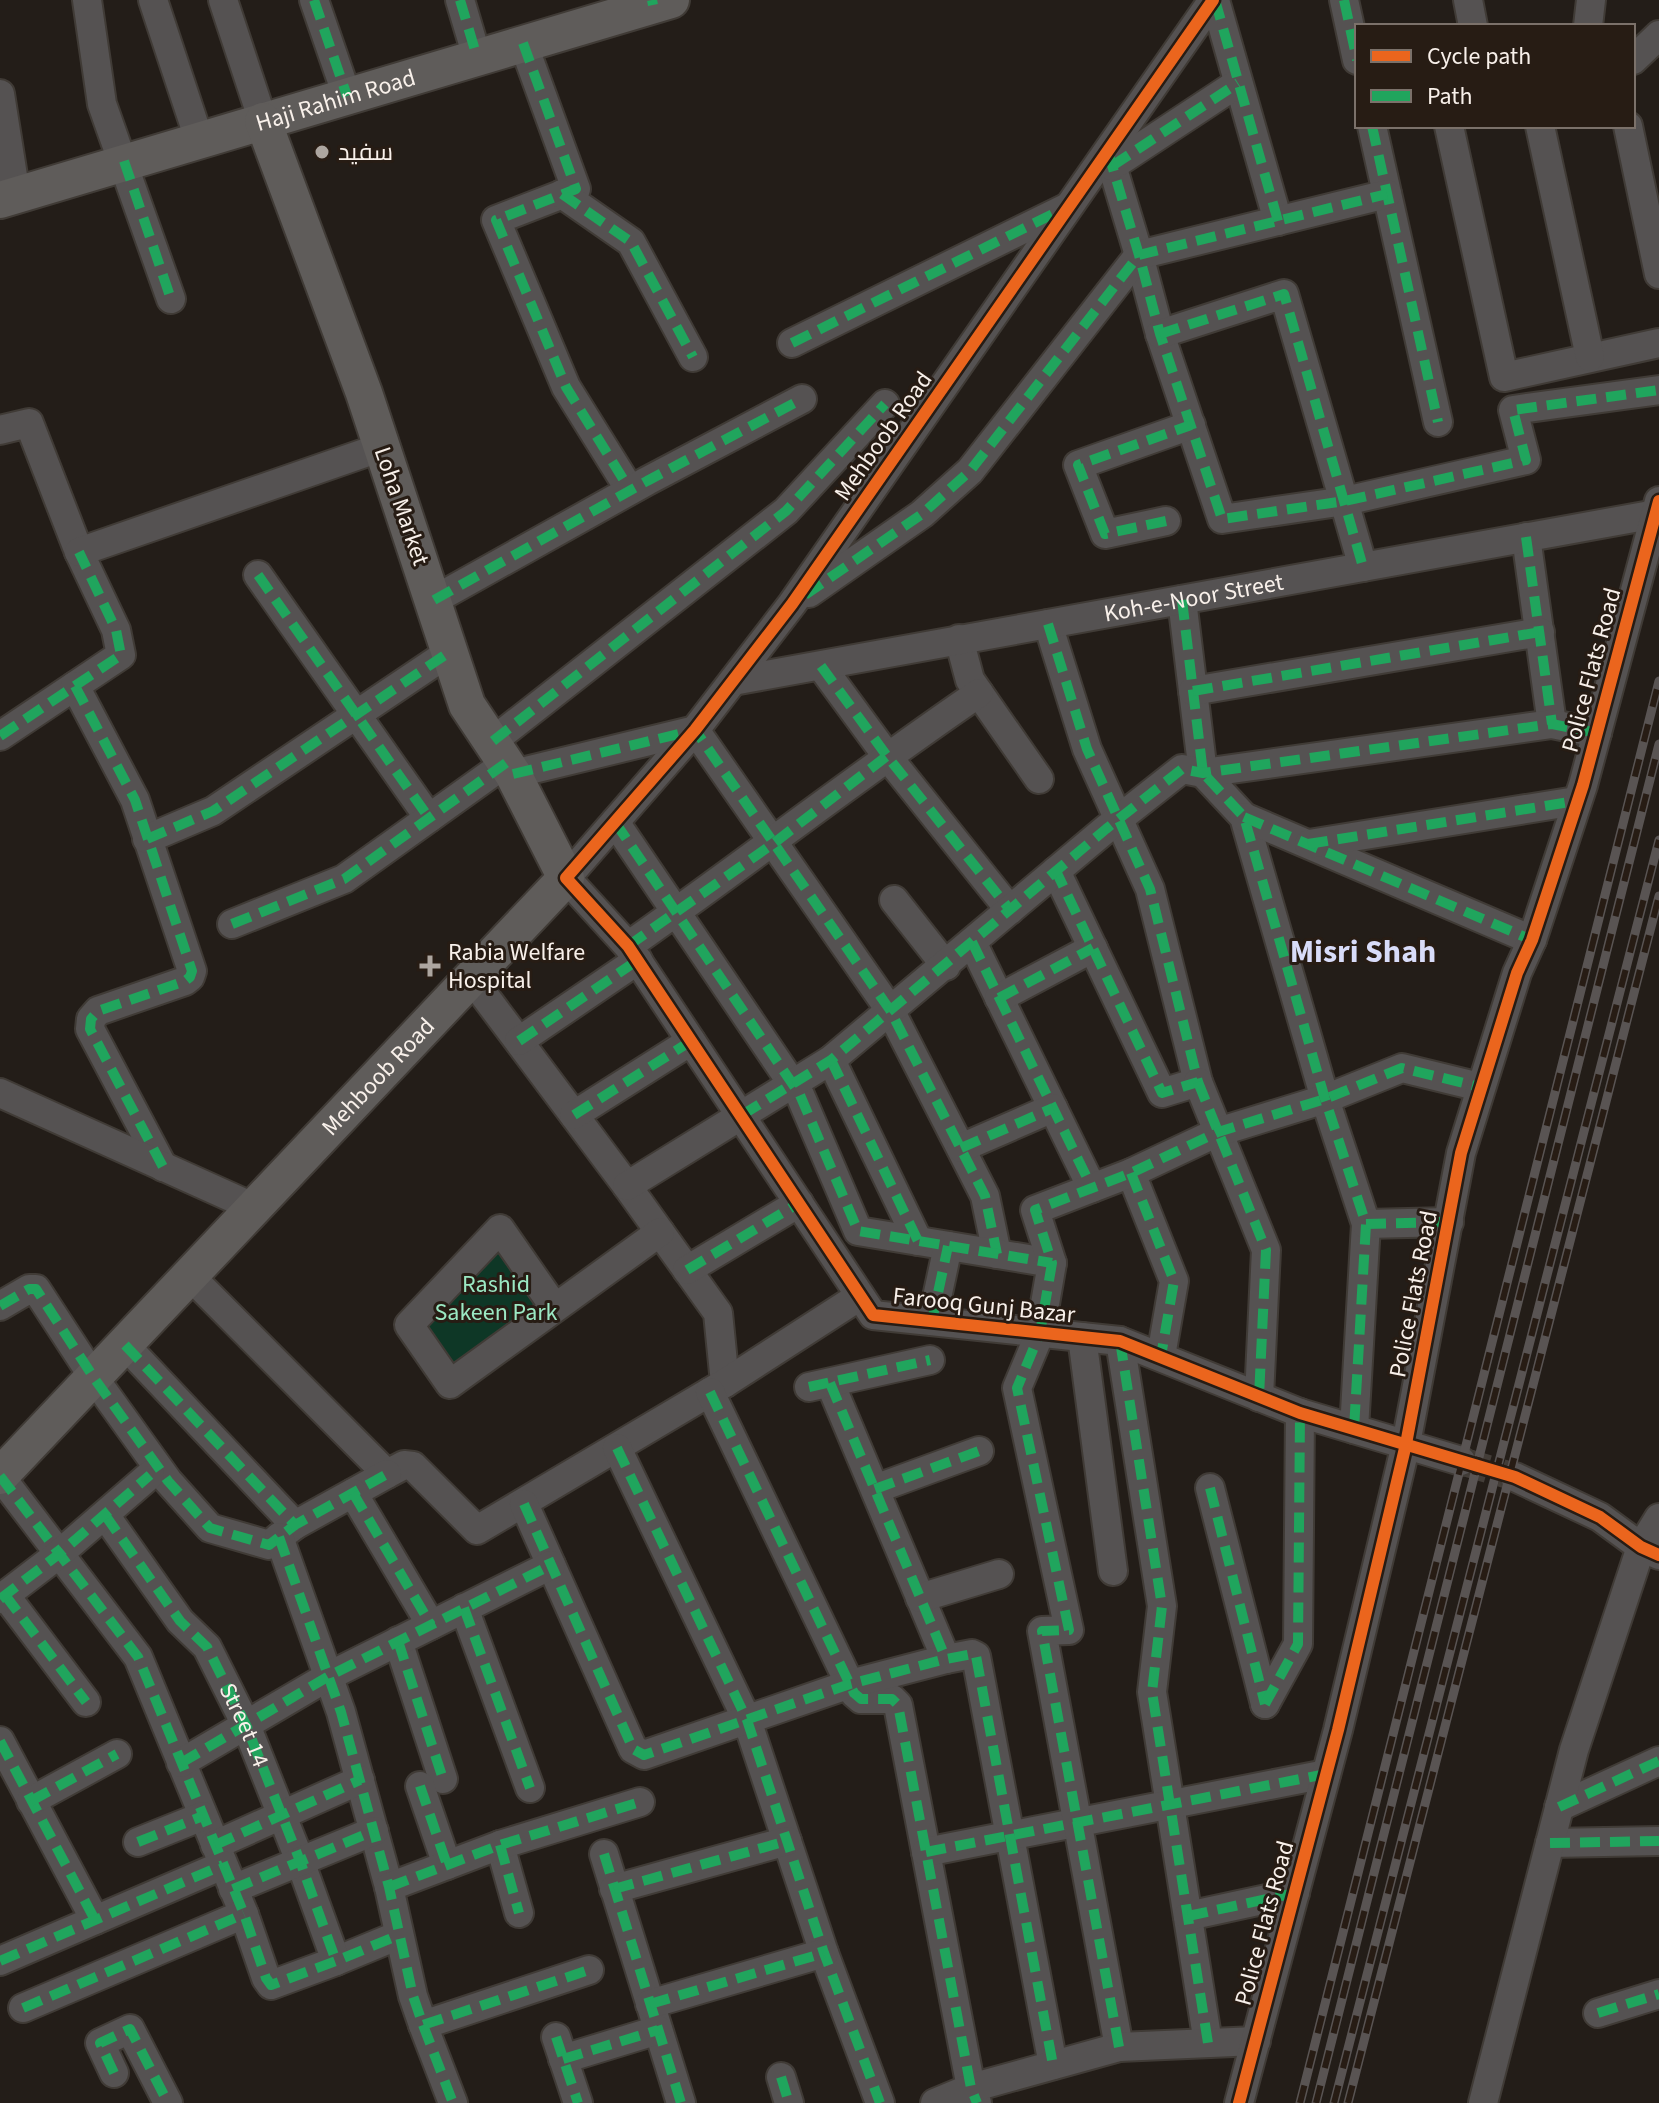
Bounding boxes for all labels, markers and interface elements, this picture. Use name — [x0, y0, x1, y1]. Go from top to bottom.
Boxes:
legend — [1355, 24, 1635, 128]
text: Cycle path — [1427, 39, 1531, 74]
street label: Haji Rahim Road — [251, 60, 420, 141]
text: Path — [1427, 79, 1473, 114]
place label: سفید — [338, 135, 393, 170]
marker: سفید — [313, 143, 331, 161]
street label: Mehboob Road — [826, 364, 941, 508]
street label: Loha Market — [365, 442, 438, 570]
street label: Koh-e-Noor Street — [1101, 565, 1286, 632]
street label: Police Flats Road — [1553, 584, 1630, 756]
district label: Misri Shah — [1290, 929, 1436, 975]
place label: Rabia Welfare Hospital — [448, 935, 585, 998]
marker: Rabia Welfare Hospital — [419, 955, 441, 977]
street label: Mehboob Road — [314, 1010, 443, 1144]
street label: Police Flats Road — [1380, 1208, 1447, 1380]
park label: Rashid Sakeen Park — [435, 1267, 558, 1330]
street label: Farooq Gunj Bazar — [891, 1279, 1078, 1333]
street label: Street 14 — [210, 1677, 278, 1772]
street label: Police Flats Road — [1226, 1837, 1303, 2009]

